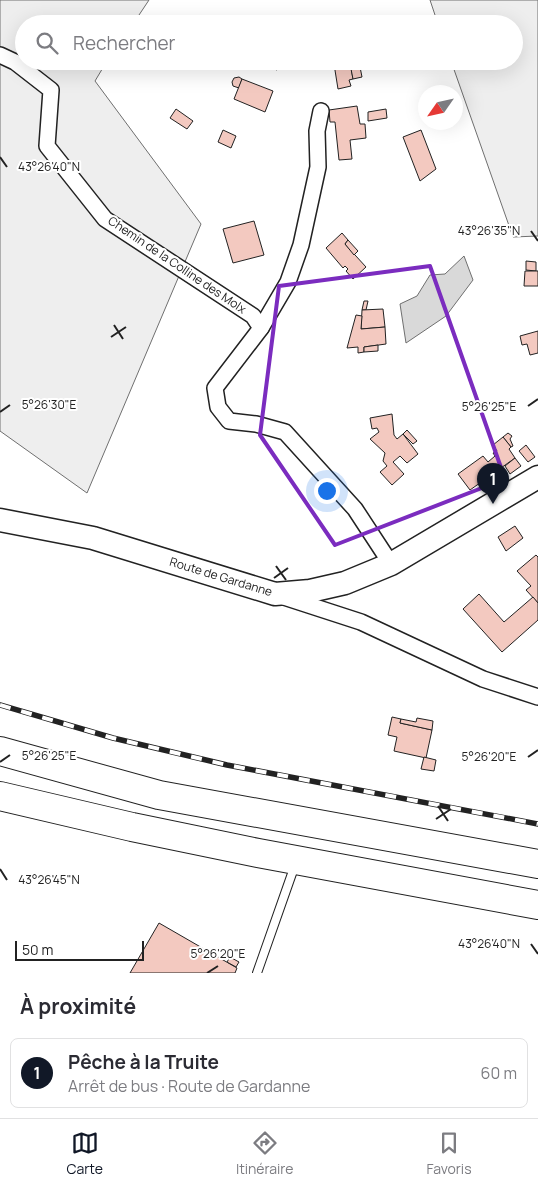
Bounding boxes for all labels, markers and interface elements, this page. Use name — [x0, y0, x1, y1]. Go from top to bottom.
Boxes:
search box — [15, 15, 523, 70]
icon: search — [33, 29, 61, 57]
text: Rechercher — [73, 30, 175, 56]
north arrow — [418, 85, 463, 130]
text: 43°26'40"N — [18, 158, 80, 175]
street label: Chemin de la Colline des Molx — [105, 212, 250, 318]
text: 43°26'35"N — [458, 222, 520, 239]
text: 5°26'30"E — [22, 396, 76, 413]
text: 5°26'25"E — [462, 398, 516, 415]
pin: 1 — [477, 463, 509, 504]
your location — [314, 478, 340, 504]
street label: Route de Gardanne — [168, 553, 275, 600]
text: 5°26'25"E — [22, 747, 76, 764]
text: 5°26'20"E — [462, 748, 517, 765]
text: 43°26'45"N — [18, 871, 80, 888]
text: 43°26'40"N — [458, 935, 520, 952]
scale bar — [15, 938, 144, 961]
text: 50 m — [22, 940, 53, 959]
text: 5°26'20"E — [191, 945, 246, 962]
text: À proximité — [20, 992, 136, 1020]
text: Pêche à la Truite — [68, 1049, 219, 1075]
text: 1 — [33, 1062, 41, 1084]
text: 60 m — [481, 1062, 517, 1084]
text: Arrêt de bus · Route de Gardanne — [68, 1075, 310, 1097]
tab: Carte — [67, 1129, 103, 1178]
tab: Itinéraire — [236, 1129, 293, 1178]
tab: Favoris — [426, 1129, 471, 1178]

